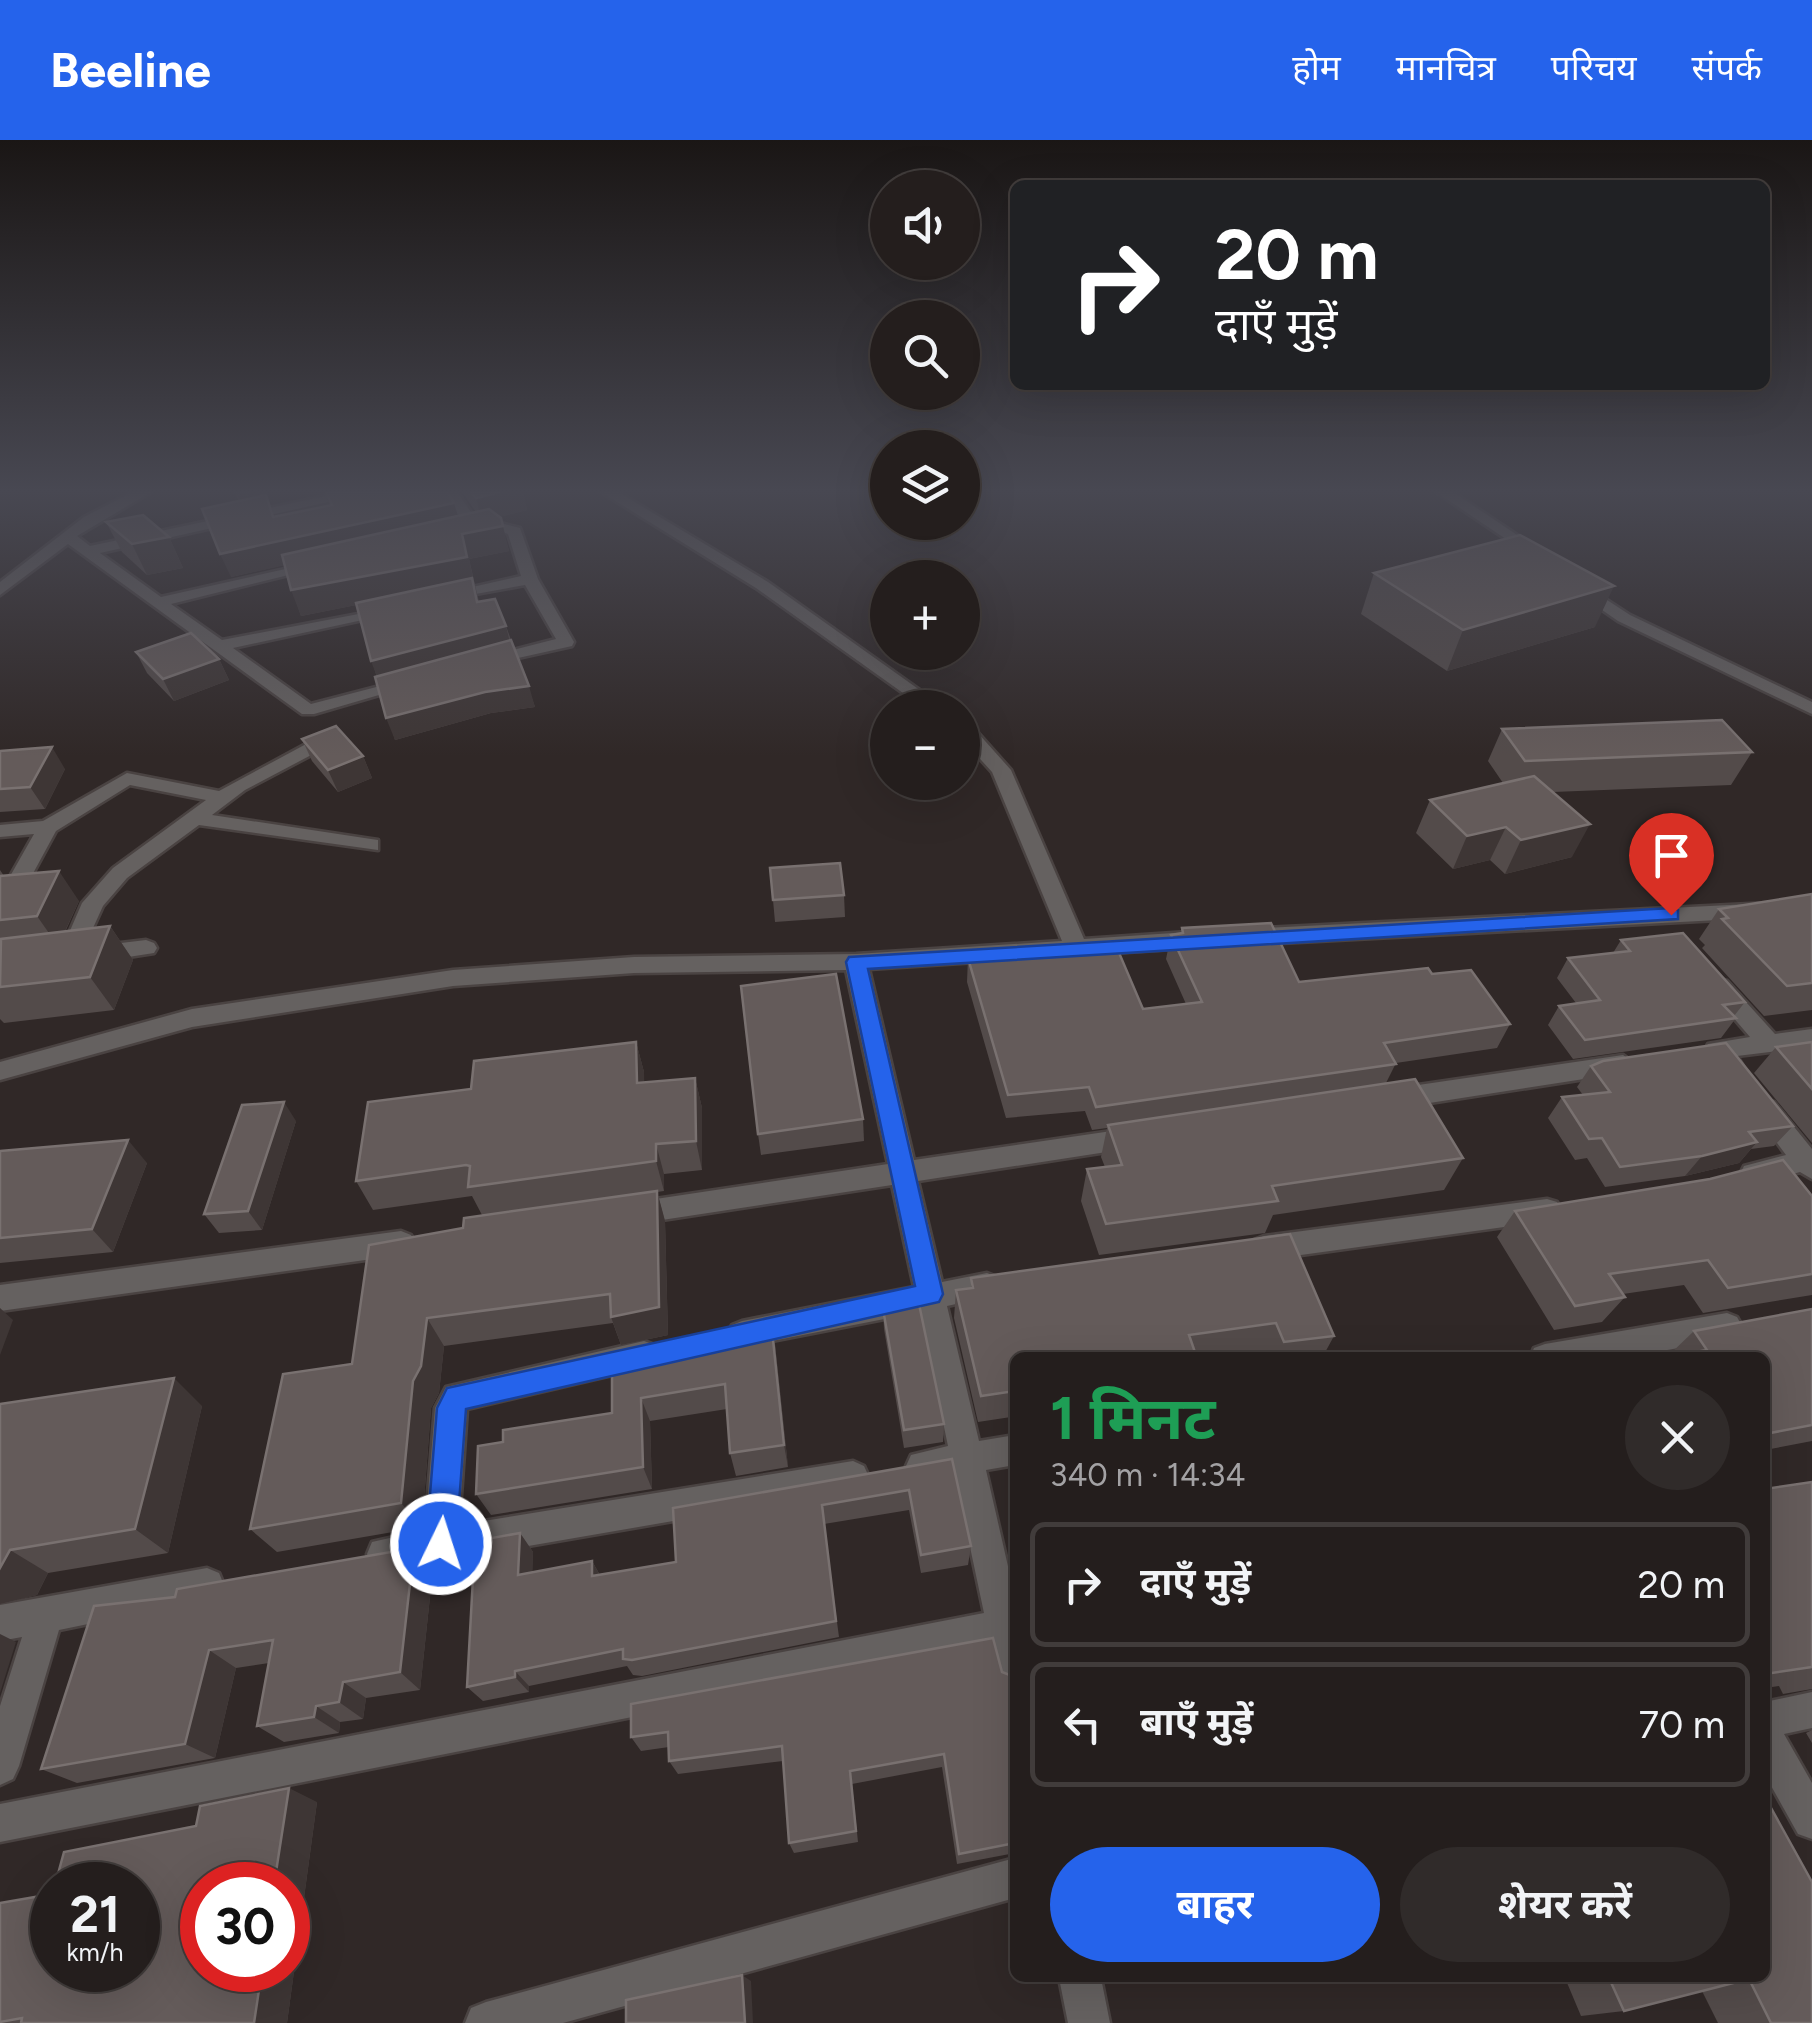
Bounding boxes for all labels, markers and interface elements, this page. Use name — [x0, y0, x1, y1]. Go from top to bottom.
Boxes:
text: Beeline — [50, 41, 211, 99]
text: होम — [1292, 47, 1341, 89]
text: मानचित्र — [1396, 47, 1496, 89]
text: परिचय — [1551, 47, 1637, 89]
text: संपर्क — [1692, 47, 1762, 89]
map controls — [870, 170, 980, 800]
button: sound — [870, 170, 980, 280]
text: 20 m — [1215, 212, 1379, 297]
icon: right — [1050, 220, 1180, 350]
text: दाएँ मुड़ें — [1215, 297, 1338, 351]
button: search — [870, 300, 980, 410]
button: layers — [870, 430, 980, 540]
button: + — [870, 560, 980, 670]
button: − — [870, 690, 980, 800]
pin — [1629, 813, 1714, 916]
icon: arrive — [1644, 828, 1699, 883]
text: 1 मिनट — [1050, 1382, 1216, 1454]
button: close — [1625, 1385, 1730, 1490]
text: 340 m · 14:34 — [1050, 1456, 1245, 1494]
position arrow — [389, 1492, 493, 1596]
icon: right — [1055, 1557, 1110, 1612]
text: दाएँ मुड़ें — [1140, 1559, 1251, 1605]
text: 20 m — [1638, 1562, 1725, 1608]
icon: left — [1055, 1697, 1110, 1752]
text: बाएँ मुड़ें — [1140, 1699, 1253, 1745]
text: 70 m — [1639, 1702, 1725, 1748]
button: बाहर — [1050, 1847, 1380, 1962]
button: शेयर करें — [1400, 1847, 1730, 1962]
speed limit sign: 30 — [180, 1862, 310, 1992]
text: 21 — [70, 1884, 120, 1945]
text: km/h — [66, 1937, 124, 1967]

